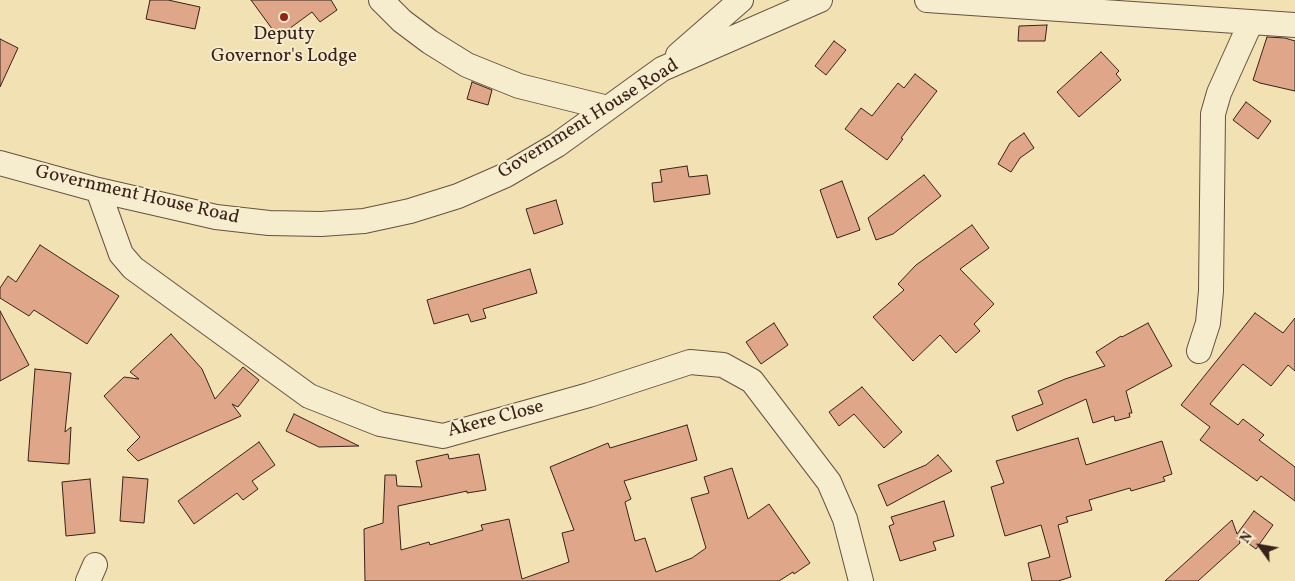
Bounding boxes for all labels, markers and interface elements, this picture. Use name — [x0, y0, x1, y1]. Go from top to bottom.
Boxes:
marker: Deputy Governor's Lodge — [278, 11, 290, 23]
place label: Deputy Governor's Lodge — [211, 25, 357, 69]
street label: Government House Road — [495, 55, 683, 185]
street label: Government House Road — [33, 161, 241, 231]
street label: Akere Close — [445, 396, 547, 444]
north arrow — [1235, 521, 1285, 571]
text: N — [1236, 528, 1258, 547]

